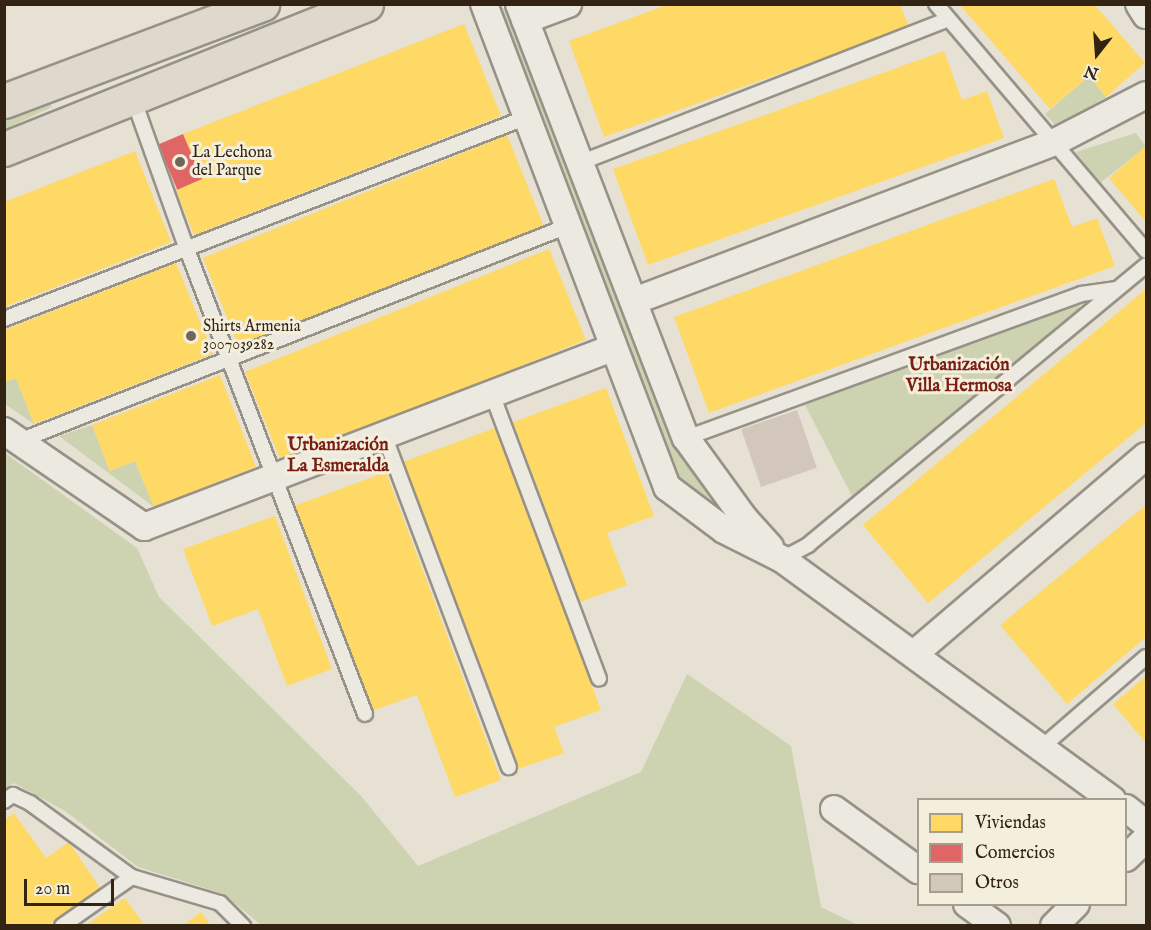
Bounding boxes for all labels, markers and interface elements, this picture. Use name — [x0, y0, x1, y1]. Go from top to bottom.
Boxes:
north arrow — [1067, 24, 1127, 84]
text: N — [1082, 60, 1101, 83]
place label: La Lechona del Parque — [192, 143, 272, 181]
marker: La Lechona del Parque — [173, 155, 187, 169]
place label: Shirts Armenia 3007039282 — [203, 317, 301, 355]
marker: Shirts Armenia 3007039282 — [184, 329, 198, 343]
district label: Urbanización Villa Hermosa — [906, 356, 1012, 398]
district label: Urbanización La Esmeralda — [287, 436, 389, 478]
legend — [917, 798, 1127, 906]
text: Viviendas — [975, 812, 1046, 835]
text: Comercios — [975, 842, 1055, 865]
scale bar — [27, 867, 117, 905]
text: Otros — [975, 872, 1019, 895]
text: 20 m — [35, 878, 70, 901]

